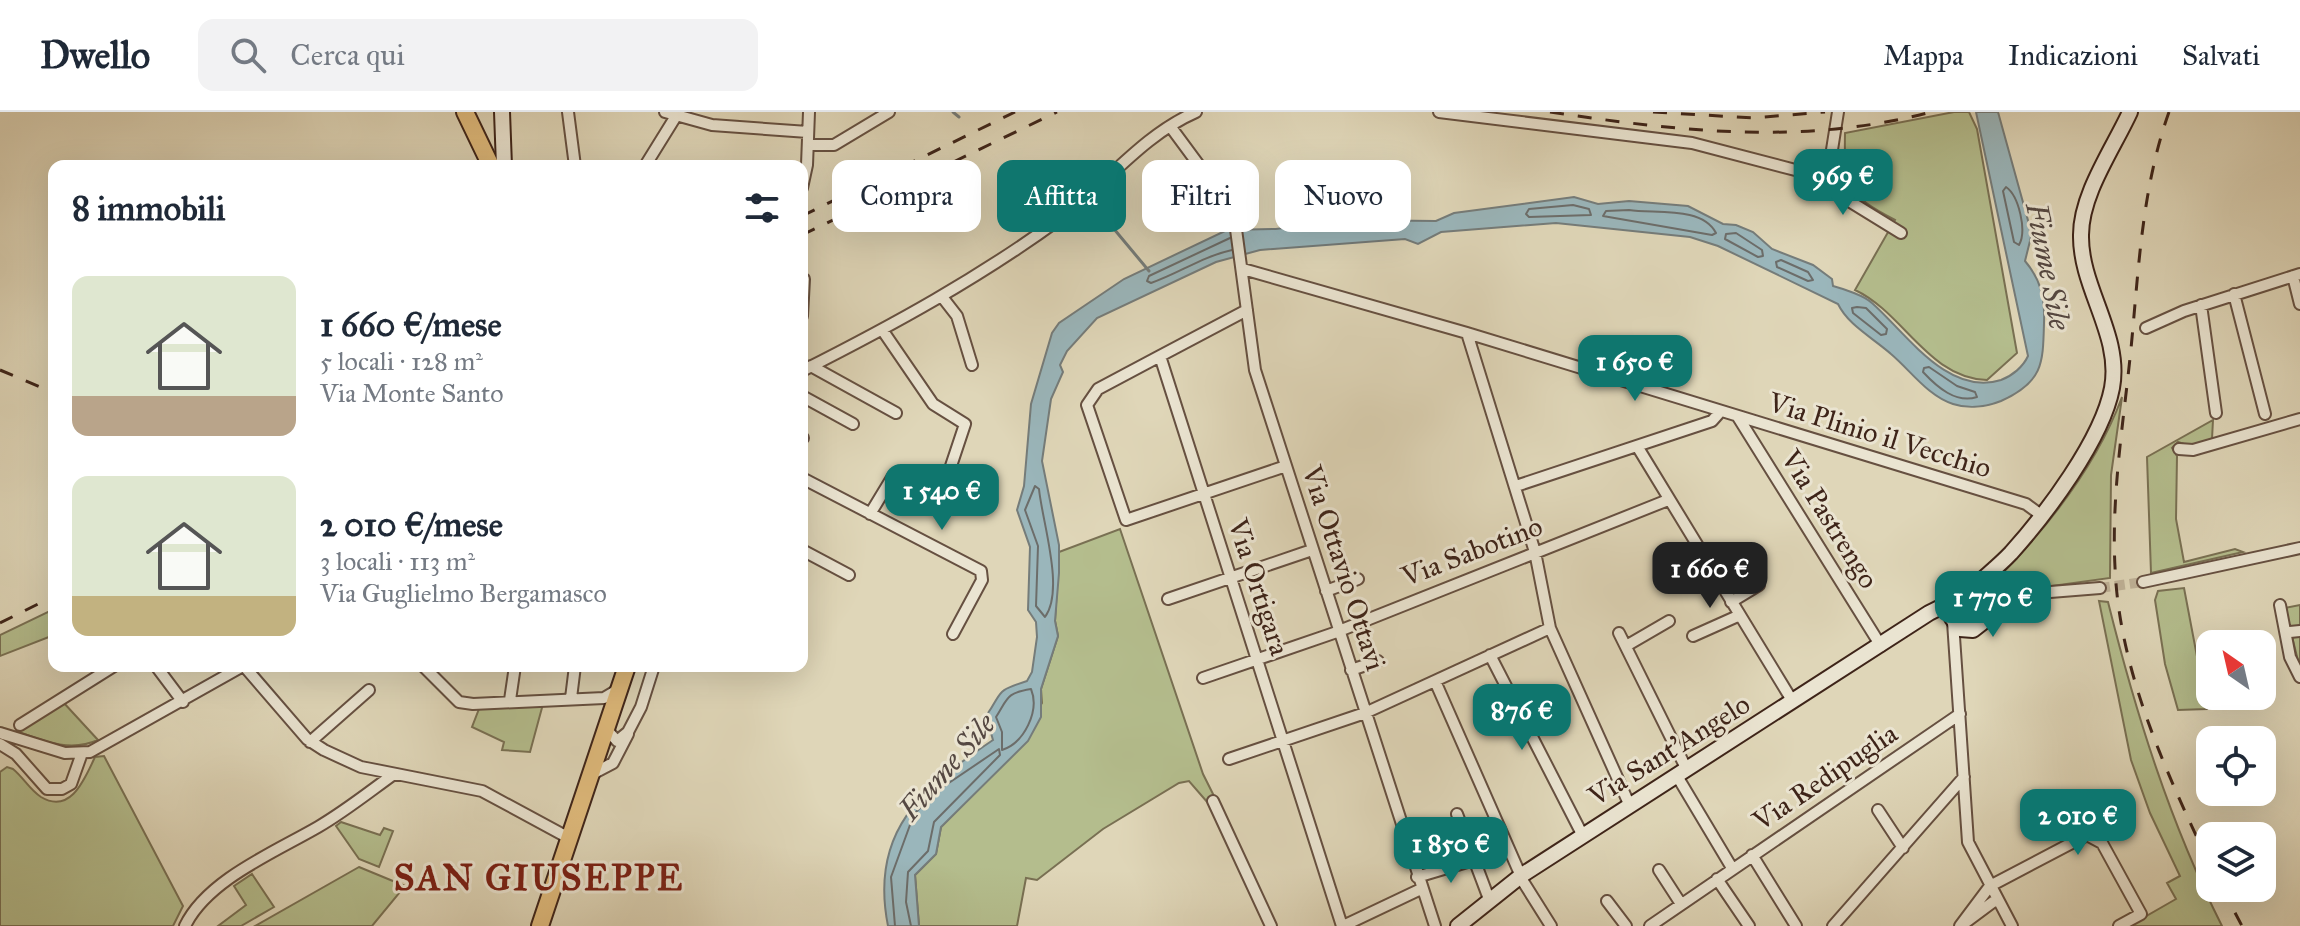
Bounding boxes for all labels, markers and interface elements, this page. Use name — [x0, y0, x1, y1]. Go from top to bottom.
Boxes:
search box — [198, 19, 758, 91]
text: Dwello — [40, 32, 150, 78]
icon: search — [226, 33, 270, 77]
text: Cerca qui — [290, 37, 405, 73]
text: Mappa — [1883, 38, 1964, 73]
text: Indicazioni — [2008, 38, 2138, 73]
text: Salvati — [2182, 38, 2260, 73]
pin: 969 € — [1787, 149, 1899, 217]
text: 969 € — [1812, 159, 1874, 191]
chip: Compra — [832, 160, 981, 232]
chip: Affitta — [997, 160, 1126, 232]
chip: Filtri — [1142, 160, 1259, 232]
chip: Nuovo — [1275, 160, 1411, 232]
icon: filters — [740, 186, 784, 230]
text: 8 immobili — [72, 188, 225, 229]
water label: Fiume Sile — [2018, 198, 2078, 334]
text: 1 660 €/mese — [320, 304, 502, 345]
icon: home — [136, 308, 232, 404]
pin: 1 650 € — [1561, 335, 1709, 403]
text: 5 locali · 128 m² — [320, 345, 483, 377]
text: 1 650 € — [1596, 345, 1674, 377]
text: Via Monte Santo — [320, 377, 504, 409]
street label: Via Plinio il Vecchio — [1764, 384, 1996, 485]
street label: Via Pastrengo — [1773, 442, 1886, 595]
street label: Via Ottavio Ottavi — [1294, 460, 1394, 675]
pin: 1 540 € — [868, 464, 1016, 532]
text: 1 540 € — [903, 474, 981, 506]
text: 2 010 €/mese — [320, 504, 503, 545]
icon: home — [136, 508, 232, 604]
street label: Via Sabotino — [1396, 508, 1547, 594]
street label: Via Ortigara — [1220, 513, 1298, 660]
pin: 1 660 € — [1636, 542, 1784, 610]
text: 3 locali · 113 m² — [320, 545, 475, 577]
text: 1 660 € — [1670, 552, 1750, 584]
pin: 1 770 € — [1919, 571, 2067, 639]
text: Via Guglielmo Bergamasco — [320, 577, 607, 609]
text: 1 770 € — [1953, 581, 2033, 613]
north arrow — [2196, 630, 2276, 710]
map controls — [2196, 630, 2276, 902]
pin: 876 € — [1466, 684, 1578, 752]
street label: Via Sant'Angelo — [1581, 686, 1756, 814]
text: 876 € — [1491, 694, 1553, 726]
water label: Fiume Sile — [890, 706, 1003, 828]
street label: Via Redipuglia — [1745, 716, 1904, 839]
button: locate — [2196, 726, 2276, 806]
pin: 2 010 € — [2004, 789, 2152, 857]
text: 2 010 € — [2038, 799, 2118, 831]
pin: 1 850 € — [1377, 817, 1525, 885]
button: layers — [2196, 822, 2276, 902]
text: 1 850 € — [1412, 827, 1490, 859]
district label: SAN GIUSEPPE — [394, 856, 684, 900]

